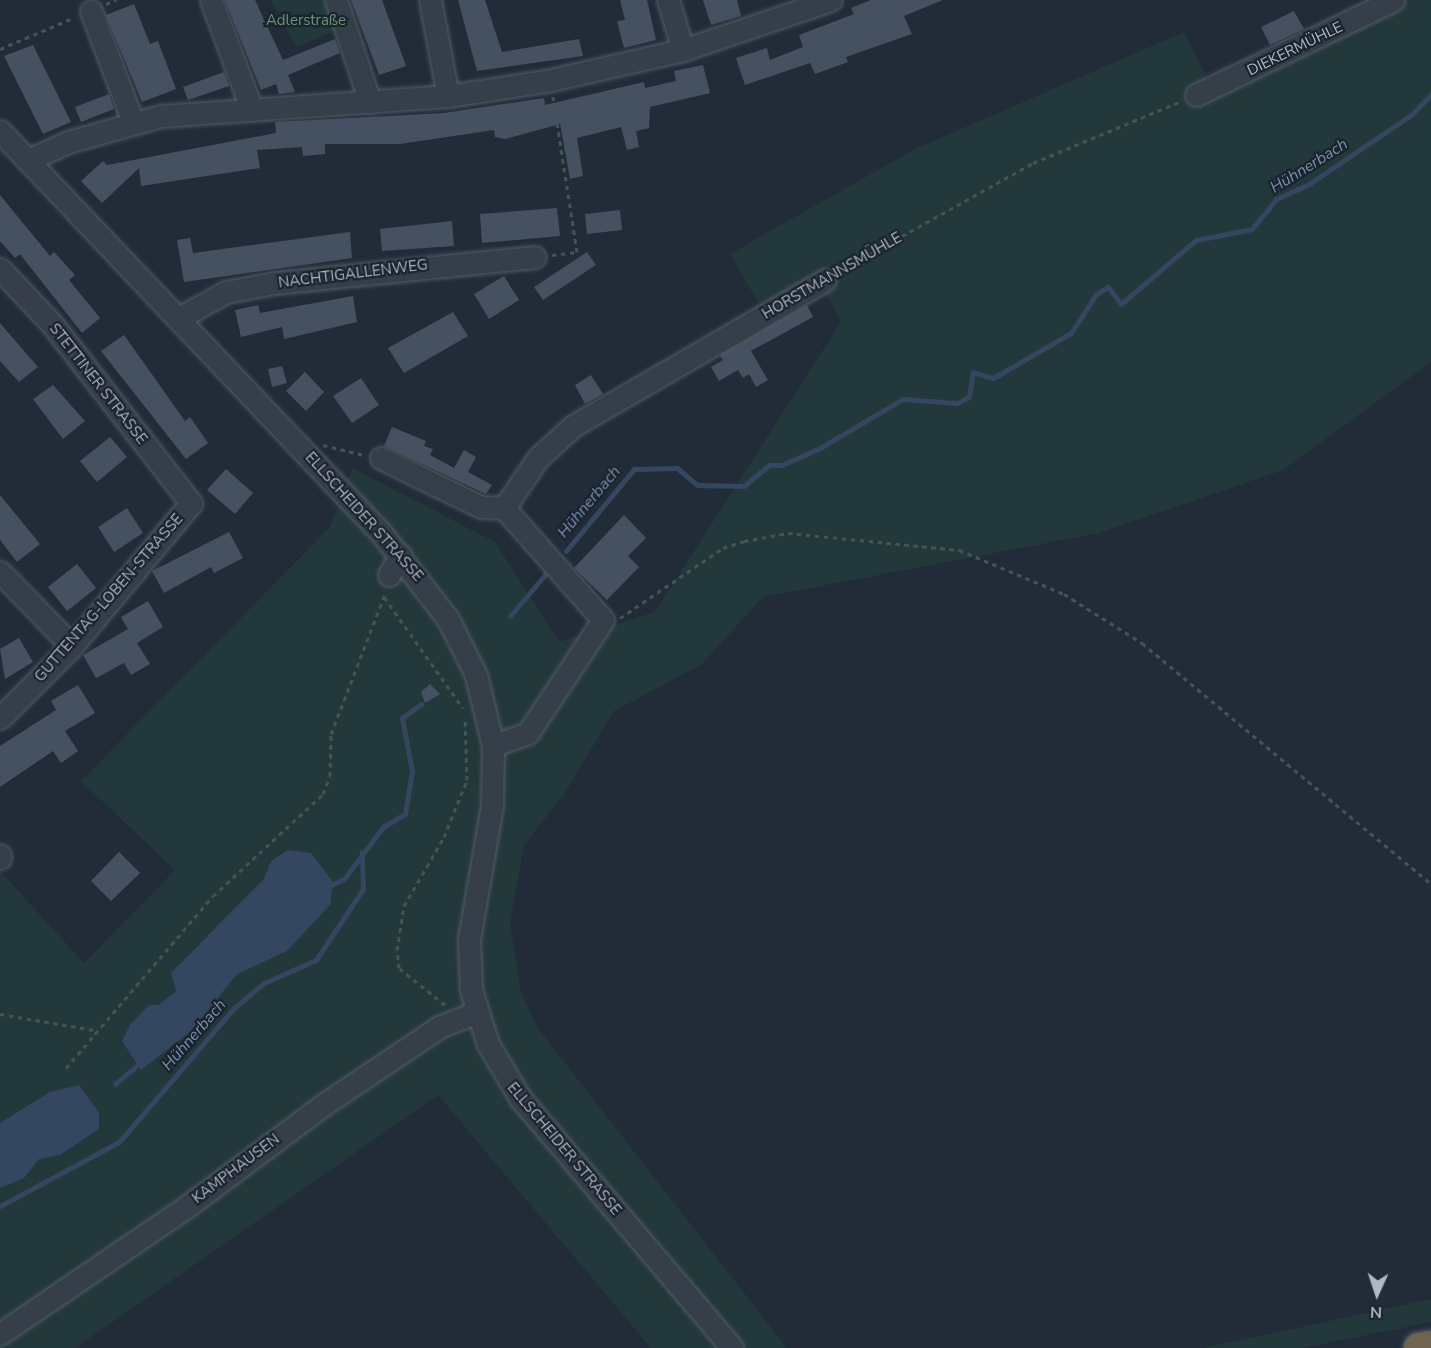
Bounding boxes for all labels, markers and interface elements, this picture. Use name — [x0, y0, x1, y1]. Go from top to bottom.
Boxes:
park label: Adlerstraße — [266, 12, 346, 30]
street label: DIEKERMÜHLE — [1244, 18, 1346, 80]
water label: Hühnerbach — [1267, 135, 1351, 197]
street label: HORSTMANNSMÜHLE — [759, 229, 905, 323]
street label: NACHTIGALLENWEG — [277, 256, 429, 292]
street label: STETTINER STRASSE — [45, 320, 151, 448]
street label: ELLSCHEIDER STRASSE — [301, 449, 427, 585]
water label: Hühnerbach — [553, 462, 625, 542]
street label: GUTTENTAG-LOBEN-STRASSE — [31, 510, 187, 686]
water label: Hühnerbach — [158, 996, 230, 1074]
street label: ELLSCHEIDER STRASSE — [503, 1079, 625, 1219]
street label: KAMPHAUSEN — [189, 1130, 283, 1208]
north arrow — [1347, 1264, 1407, 1324]
text: N — [1370, 1301, 1383, 1323]

